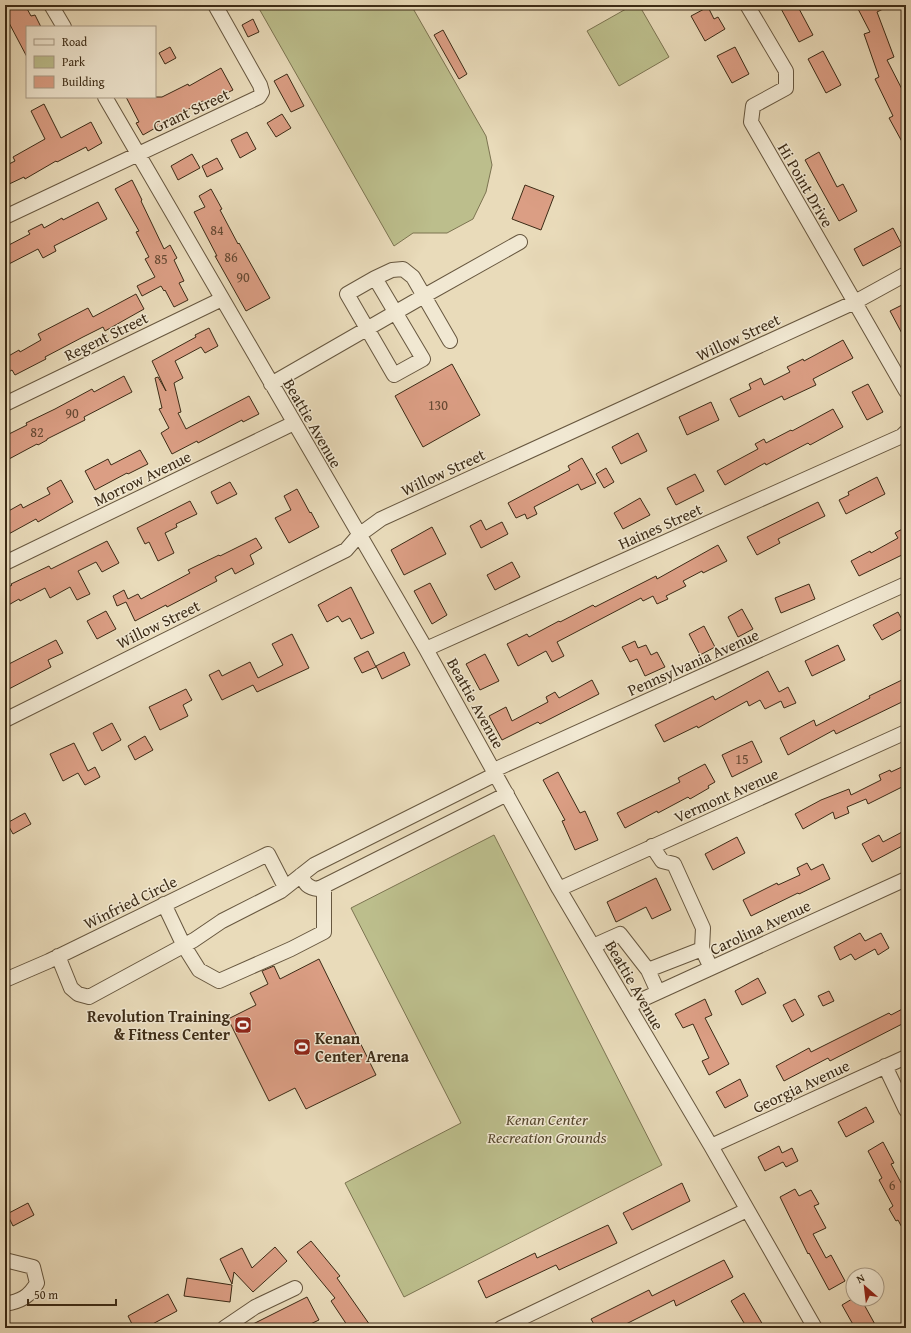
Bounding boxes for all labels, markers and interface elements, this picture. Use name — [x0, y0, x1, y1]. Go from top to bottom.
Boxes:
legend — [26, 26, 156, 98]
text: Road — [62, 33, 88, 50]
text: Park — [62, 53, 86, 70]
text: Building — [62, 73, 105, 90]
street label: Grant Street — [149, 82, 234, 138]
street label: Hi Point Drive — [772, 138, 840, 232]
house number: 84 — [210, 220, 224, 240]
house number: 86 — [224, 247, 238, 267]
house number: 85 — [154, 249, 168, 269]
house number: 90 — [236, 267, 250, 287]
street label: Regent Street — [60, 305, 152, 367]
street label: Willow Street — [692, 307, 784, 367]
street label: Beattie Avenue — [278, 374, 348, 472]
house number: 130 — [428, 395, 448, 415]
house number: 90 — [65, 403, 79, 423]
house number: 82 — [30, 422, 44, 442]
street label: Willow Street — [397, 442, 489, 502]
street label: Morrow Avenue — [89, 444, 195, 512]
street label: Haines Street — [614, 497, 706, 555]
street label: Willow Street — [112, 593, 204, 655]
street label: Pennsylvania Avenue — [623, 622, 763, 702]
street label: Beattie Avenue — [441, 653, 511, 753]
house number: 15 — [735, 749, 749, 769]
street label: Vermont Avenue — [670, 761, 782, 829]
street label: Winfried Circle — [79, 869, 181, 935]
street label: Carolina Avenue — [706, 893, 814, 961]
street label: Beattie Avenue — [600, 936, 670, 1034]
place label: Revolution Training & Fitness Center — [87, 1004, 231, 1046]
sports icon: Revolution Training & Fitness Center — [233, 1015, 253, 1035]
place label: Kenan Center Arena — [315, 1026, 410, 1068]
sports icon: Kenan Center Arena — [292, 1037, 312, 1057]
street label: Georgia Avenue — [749, 1053, 853, 1119]
park label: Kenan Center Recreation Grounds — [486, 1107, 607, 1149]
house number: 6 — [889, 1175, 896, 1195]
north arrow — [845, 1267, 885, 1307]
text: N — [853, 1269, 868, 1287]
scale bar — [28, 1281, 116, 1307]
text: 50 m — [34, 1286, 58, 1303]

